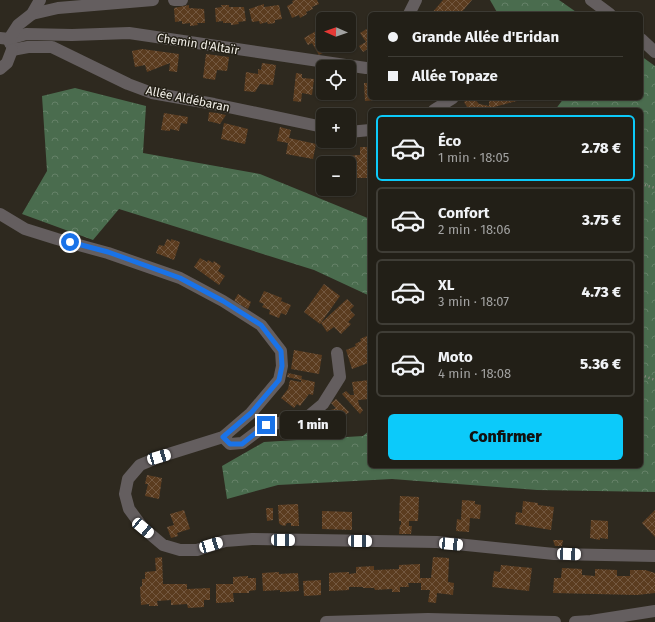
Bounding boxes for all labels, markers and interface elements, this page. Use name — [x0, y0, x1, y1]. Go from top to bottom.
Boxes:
north arrow — [316, 12, 356, 52]
map controls — [316, 12, 356, 196]
text: Grande Allée d'Eridan — [412, 28, 559, 46]
street label: Chemin d'Altaïr — [156, 31, 240, 57]
button: locate — [316, 60, 356, 100]
text: Allée Topaze — [412, 67, 498, 85]
street label: Allée Aldébaran — [145, 83, 231, 115]
button: + — [316, 108, 356, 148]
icon: car — [390, 130, 426, 166]
text: Éco — [438, 132, 461, 150]
text: 2.78 € — [581, 139, 621, 157]
text: 1 min · 18:05 — [438, 150, 509, 165]
button: − — [316, 156, 356, 196]
icon: car — [390, 202, 426, 238]
text: Confort — [438, 204, 490, 222]
text: 3.75 € — [582, 211, 621, 229]
text: 2 min · 18:06 — [438, 222, 510, 237]
route start — [61, 233, 79, 251]
icon: car — [390, 274, 426, 310]
text: XL — [438, 276, 454, 294]
text: 4.73 € — [582, 283, 621, 301]
text: 3 min · 18:07 — [438, 294, 509, 309]
icon: car — [390, 346, 426, 382]
text: Moto — [438, 348, 473, 366]
text: 5.36 € — [580, 355, 621, 373]
text: 4 min · 18:08 — [438, 366, 511, 381]
callout: 1 min — [280, 411, 346, 439]
button: Confirmer — [388, 414, 623, 460]
route end — [257, 416, 275, 434]
text: 1 min — [297, 417, 329, 432]
car — [146, 448, 172, 466]
car — [130, 516, 156, 540]
car — [271, 534, 295, 546]
car — [348, 535, 372, 547]
car — [198, 536, 224, 554]
car — [439, 537, 463, 551]
car — [557, 548, 581, 560]

